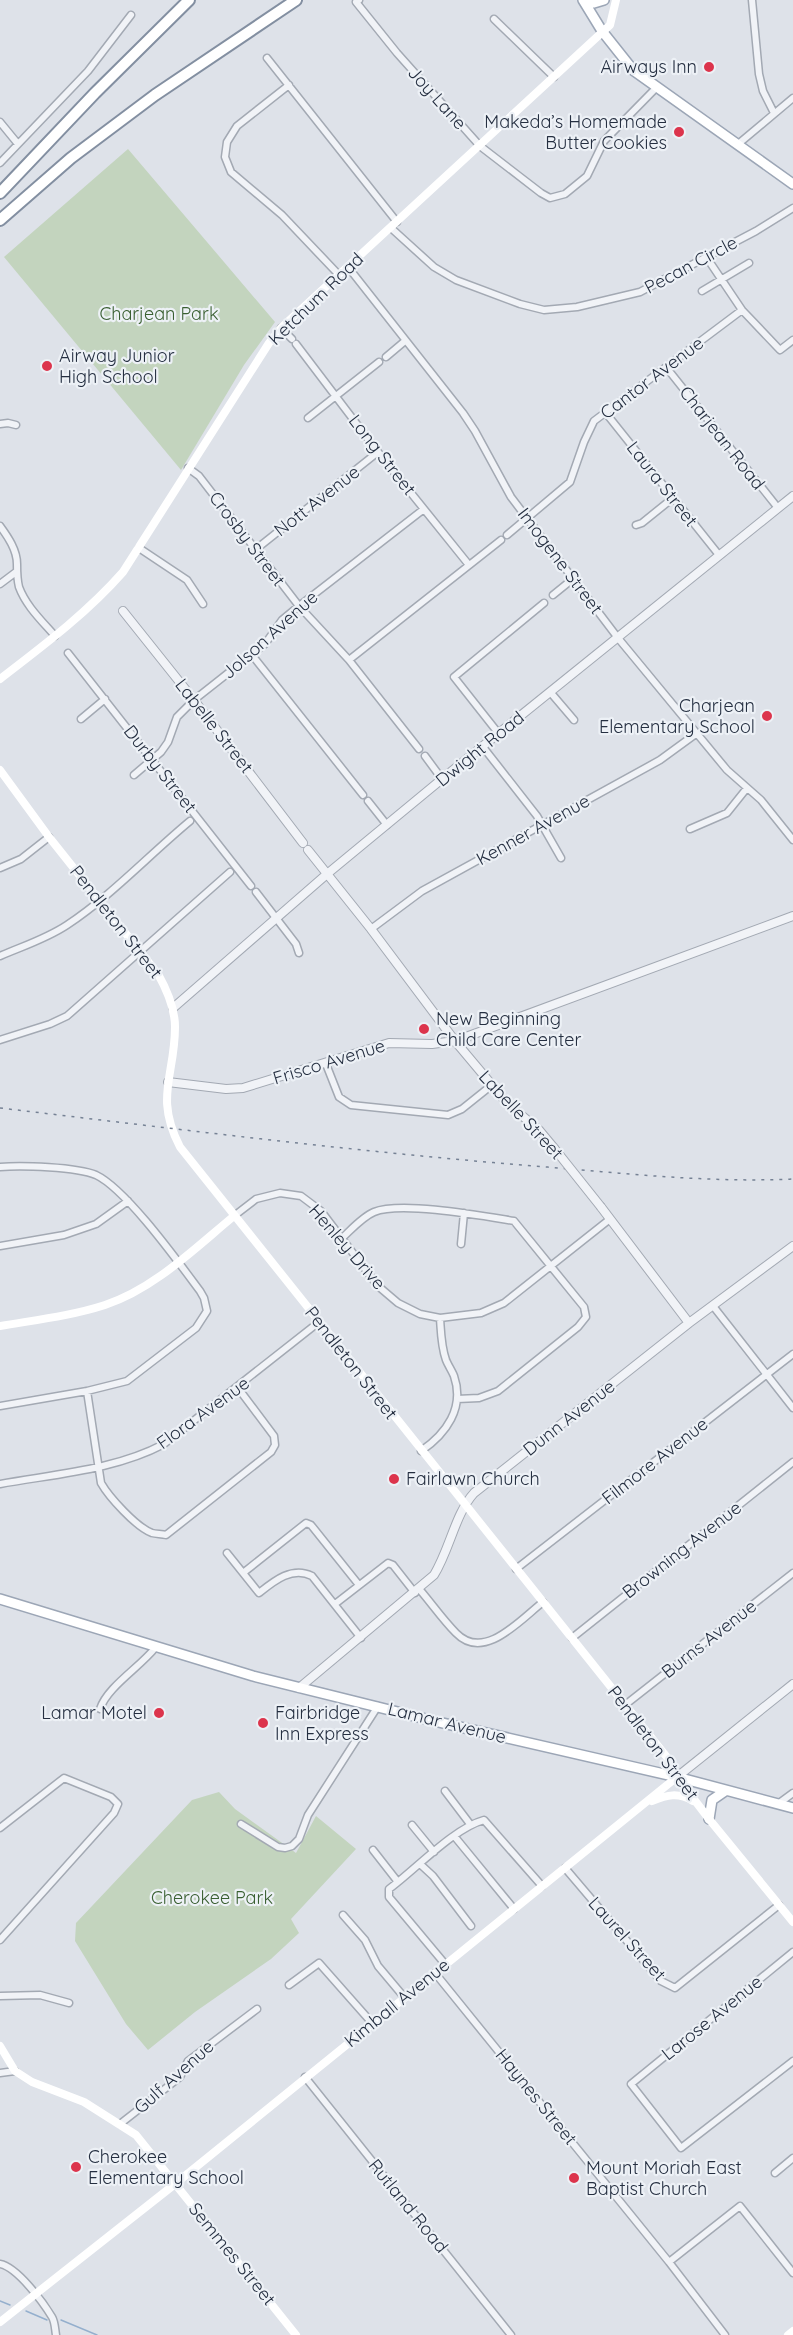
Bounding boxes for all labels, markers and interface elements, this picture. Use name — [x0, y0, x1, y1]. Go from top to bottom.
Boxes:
place label: Airways Inn — [600, 55, 697, 78]
marker: Airways Inn — [702, 60, 716, 74]
street label: Joy Lane — [403, 61, 472, 134]
place label: Makeda’s Homemade Butter Cookies — [484, 110, 667, 154]
marker: Makeda’s Homemade Butter Cookies — [672, 125, 686, 139]
street label: Pecan Circle — [640, 230, 741, 299]
street label: Ketchum Road — [263, 247, 368, 350]
park label: Charjean Park — [99, 302, 219, 325]
street label: Cantor Avenue — [596, 331, 708, 424]
place label: Airway Junior High School — [59, 344, 175, 388]
marker: Airway Junior High School — [40, 359, 54, 373]
street label: Charjean Road — [675, 381, 770, 494]
street label: Long Street — [344, 410, 421, 500]
street label: Laura Street — [622, 436, 703, 531]
street label: Nott Avenue — [269, 460, 364, 541]
street label: Crosby Street — [204, 487, 291, 591]
street label: Imogene Street — [513, 503, 608, 619]
street label: Jolson Avenue — [217, 585, 323, 684]
street label: Labelle Street — [170, 674, 259, 778]
place label: Charjean Elementary School — [599, 694, 755, 738]
street label: Dwight Road — [431, 706, 529, 791]
marker: Charjean Elementary School — [760, 709, 774, 723]
street label: Durby Street — [119, 720, 202, 817]
street label: Kenner Avenue — [472, 789, 594, 870]
street label: Pendleton Street — [65, 860, 168, 983]
place label: New Beginning Child Care Center — [436, 1007, 581, 1051]
marker: New Beginning Child Care Center — [417, 1022, 431, 1036]
street label: Frisco Avenue — [270, 1034, 388, 1089]
street label: Labelle Street — [474, 1065, 569, 1164]
street label: Henley Drive — [304, 1199, 391, 1294]
street label: Pendleton Street — [300, 1301, 403, 1424]
street label: Flora Avenue — [152, 1371, 254, 1454]
street label: Dunn Avenue — [518, 1375, 619, 1461]
street label: Filmore Avenue — [597, 1412, 712, 1509]
place label: Fairlawn Church — [406, 1467, 540, 1490]
marker: Fairlawn Church — [387, 1472, 401, 1486]
street label: Browning Avenue — [617, 1496, 746, 1603]
street label: Burns Avenue — [657, 1594, 761, 1683]
street label: Pendleton Street — [603, 1681, 704, 1805]
street label: Lamar Avenue — [386, 1697, 509, 1748]
place label: Lamar Motel — [41, 1701, 147, 1724]
place label: Fairbridge Inn Express — [275, 1701, 369, 1745]
marker: Lamar Motel — [152, 1706, 166, 1720]
marker: Fairbridge Inn Express — [256, 1716, 270, 1730]
park label: Cherokee Park — [151, 1886, 273, 1909]
street label: Laurel Street — [584, 1892, 671, 1986]
street label: Kimball Avenue — [339, 1953, 454, 2052]
street label: Larose Avenue — [657, 1970, 767, 2065]
street label: Gulf Avenue — [129, 2035, 218, 2119]
street label: Haynes Street — [491, 2044, 582, 2149]
place label: Cherokee Elementary School — [88, 2145, 244, 2189]
street label: Rutland Road — [364, 2154, 453, 2257]
place label: Mount Moriah East Baptist Church — [586, 2156, 742, 2200]
marker: Cherokee Elementary School — [69, 2160, 83, 2174]
marker: Mount Moriah East Baptist Church — [567, 2171, 581, 2185]
street label: Semmes Street — [184, 2198, 281, 2310]

